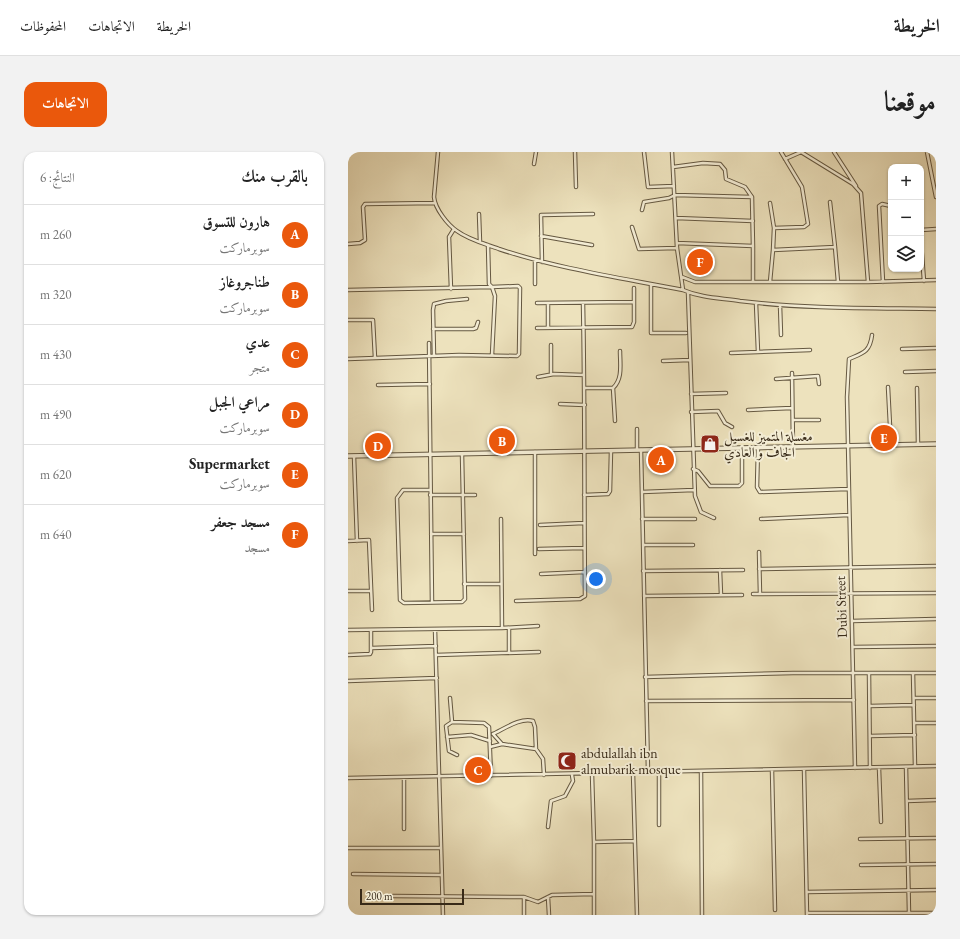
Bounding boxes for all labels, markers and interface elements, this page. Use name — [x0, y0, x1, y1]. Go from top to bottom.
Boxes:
text: الخريطة — [894, 13, 940, 38]
text: المحفوظات — [20, 17, 66, 35]
text: الاتجاهات — [88, 17, 135, 35]
text: الخريطة — [157, 17, 191, 35]
button: الاتجاهات — [24, 82, 107, 127]
text: موقعنا — [884, 83, 936, 119]
map controls — [888, 164, 924, 272]
button: + — [888, 164, 924, 200]
text: بالقرب منك — [241, 165, 308, 187]
text: النتائج: 6 — [40, 169, 75, 186]
button: − — [888, 200, 924, 236]
text: هارون للتسوق — [202, 212, 270, 231]
text: 260 m — [40, 226, 71, 243]
text: A — [290, 226, 300, 243]
button: layers — [888, 236, 924, 272]
text: سوبرماركت — [220, 239, 270, 256]
pin: F — [687, 247, 713, 277]
text: طناجروغاز — [220, 272, 270, 291]
text: 320 m — [40, 286, 71, 303]
text: B — [291, 286, 299, 303]
text: سوبرماركت — [220, 299, 270, 316]
text: عدي — [246, 332, 270, 351]
text: 430 m — [40, 346, 71, 363]
text: C — [290, 346, 300, 363]
text: متجر — [249, 359, 270, 376]
text: مراعي الجبل — [209, 392, 270, 411]
text: 490 m — [40, 406, 71, 423]
text: D — [290, 406, 300, 423]
text: سوبرماركت — [220, 419, 270, 436]
pin: E — [871, 423, 897, 453]
pin: B — [489, 426, 515, 456]
place label: مغسلة المتميز للغسيل الجاف و العادي — [724, 427, 813, 464]
pin: D — [365, 431, 391, 461]
shop icon: مغسلة المتميز للغسيل الجاف و العادي — [699, 433, 721, 455]
pin: A — [648, 445, 674, 475]
text: Supermarket — [189, 454, 270, 473]
text: 620 m — [40, 466, 71, 483]
text: E — [291, 466, 299, 483]
text: سوبرماركت — [220, 475, 270, 492]
text: مسجد جعفر — [211, 512, 270, 531]
text: 640 m — [40, 526, 71, 543]
text: F — [291, 526, 299, 543]
text: مسجد — [244, 539, 270, 556]
your location — [586, 569, 606, 589]
street label: Dubi Street — [831, 575, 851, 638]
place label: abdulallah ibn almubarik mosque — [581, 744, 681, 778]
mosque icon: abdulallah ibn almubarik mosque — [556, 750, 578, 772]
pin: C — [465, 755, 491, 785]
scale bar — [360, 887, 464, 906]
text: 200 m — [366, 889, 393, 903]

